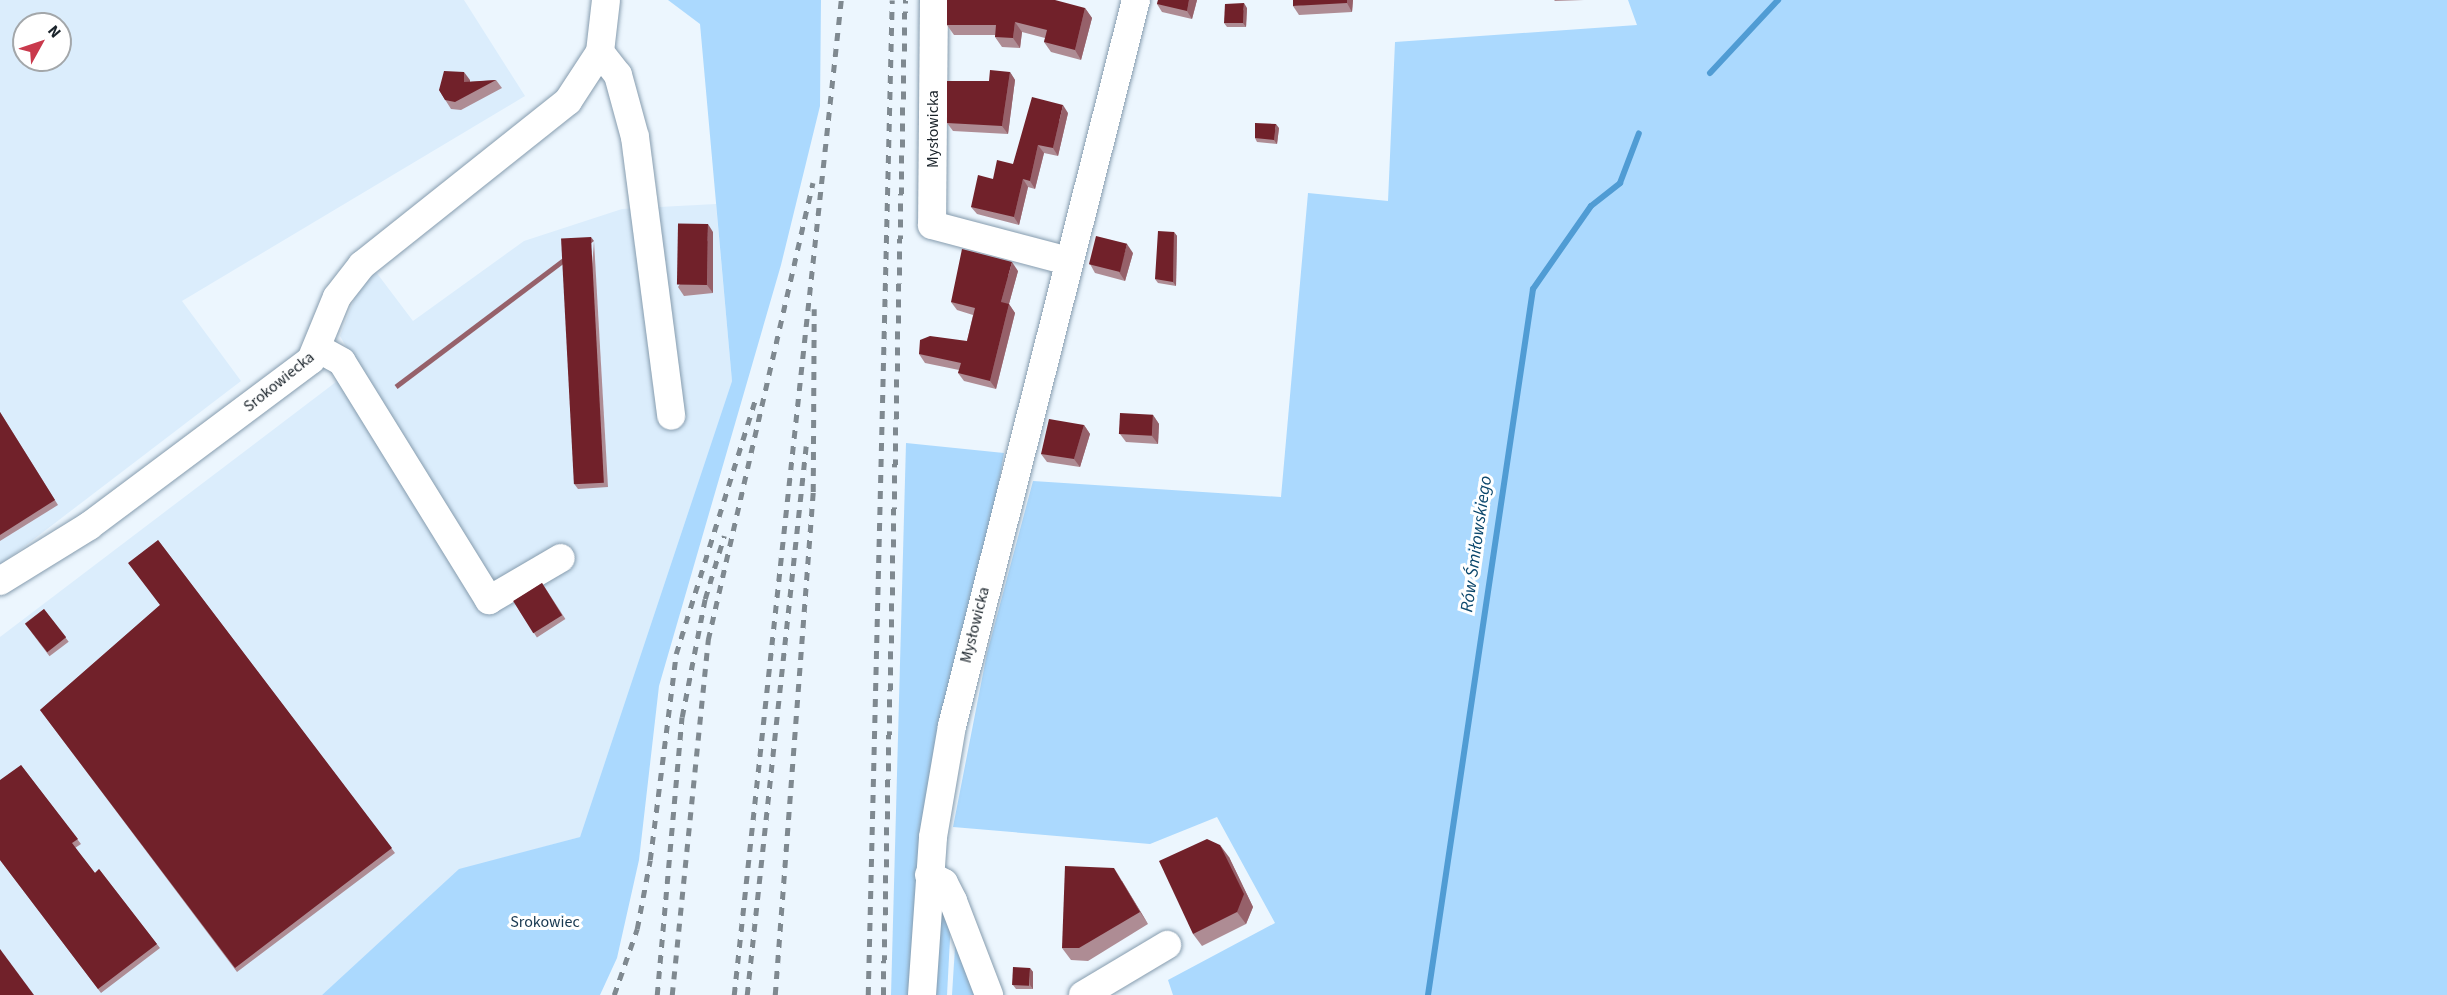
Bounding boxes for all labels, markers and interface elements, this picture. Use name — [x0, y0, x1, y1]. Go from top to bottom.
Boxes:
north arrow — [12, 12, 72, 72]
text: N — [42, 21, 66, 43]
street label: Mysłowicka — [923, 90, 943, 168]
street label: Srokowiecka — [240, 348, 318, 416]
water label: Rów Śmiłowskiego — [1457, 474, 1497, 614]
street label: Mysłowicka — [956, 585, 994, 665]
park label: Srokowiec — [510, 912, 580, 932]

